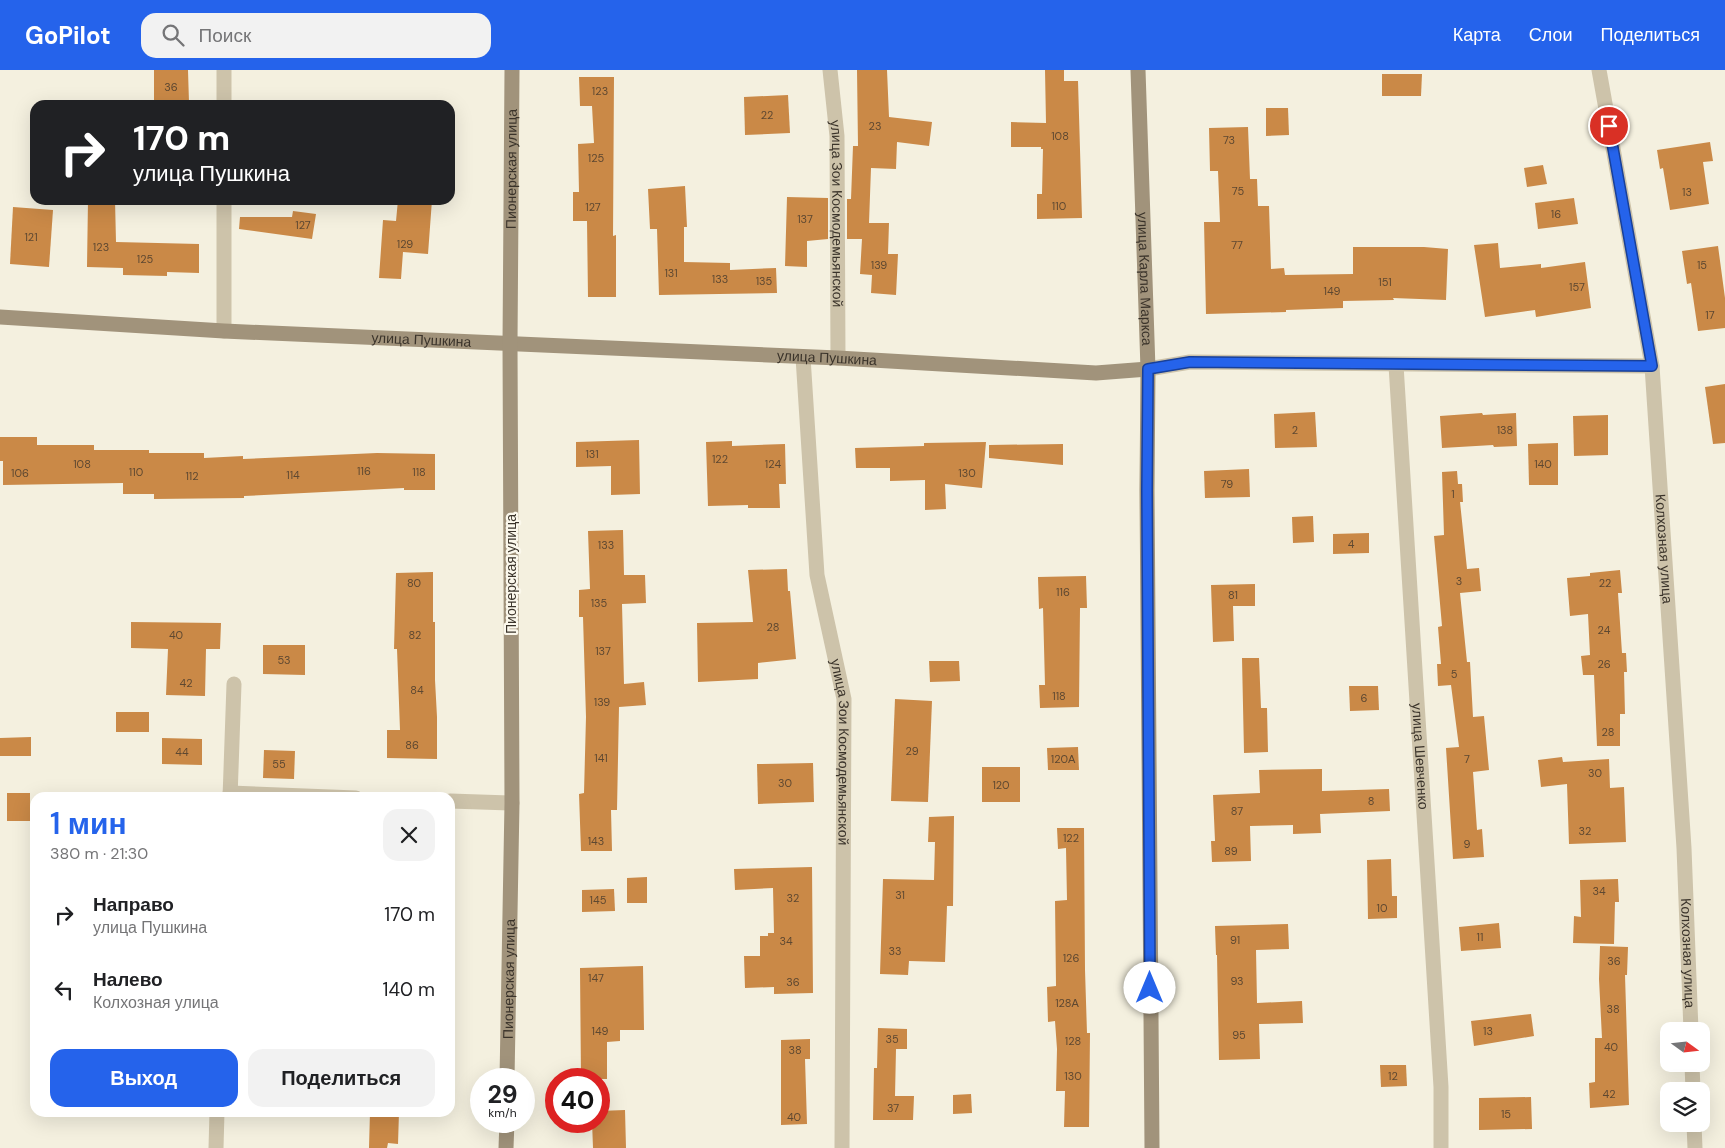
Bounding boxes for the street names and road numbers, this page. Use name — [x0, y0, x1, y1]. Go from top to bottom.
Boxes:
street label: Пионерская улица — [502, 109, 521, 229]
street label: улица Зои Космодемьянской — [826, 119, 847, 307]
street label: улица Карла Маркса — [1134, 212, 1156, 346]
street label: улица Пушкина — [371, 328, 472, 351]
street label: улица Пушкина — [777, 346, 878, 369]
street label: Колхозная улица — [1652, 493, 1677, 605]
street label: Пионерская улица — [502, 514, 520, 634]
street label: улица Зои Космодемьянской — [826, 657, 853, 845]
street label: улица Шевченко — [1408, 702, 1433, 810]
street label: Колхозная улица — [1677, 898, 1699, 1009]
street label: Пионерская улица — [499, 919, 519, 1039]

